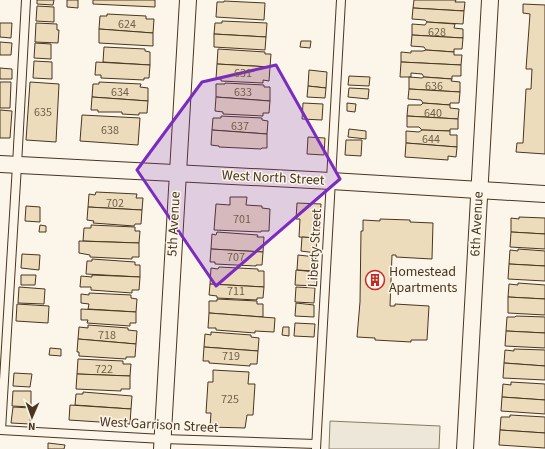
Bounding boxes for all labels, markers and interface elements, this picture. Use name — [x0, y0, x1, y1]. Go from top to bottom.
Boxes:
house number: 624 — [118, 16, 136, 33]
house number: 628 — [428, 24, 446, 41]
house number: 631 — [234, 65, 252, 82]
house number: 636 — [425, 78, 443, 95]
house number: 634 — [111, 84, 129, 101]
house number: 633 — [234, 84, 252, 101]
house number: 635 — [34, 104, 52, 121]
house number: 640 — [424, 105, 442, 122]
house number: 637 — [231, 118, 249, 135]
house number: 638 — [101, 122, 119, 139]
house number: 644 — [422, 131, 440, 148]
street label: West North Street — [221, 165, 325, 191]
street label: 5th Avenue — [162, 191, 186, 257]
street label: 6th Avenue — [465, 191, 489, 257]
house number: 702 — [106, 195, 124, 212]
street label: Liberty Street — [303, 208, 327, 288]
house number: 701 — [233, 211, 251, 228]
house number: 707 — [227, 249, 245, 266]
place label: Homestead Apartments — [389, 262, 458, 298]
building icon: Homestead Apartments — [364, 269, 386, 291]
house number: 711 — [227, 283, 245, 300]
house number: 718 — [98, 327, 116, 344]
house number: 719 — [222, 348, 240, 365]
house number: 722 — [95, 361, 113, 378]
house number: 725 — [221, 391, 239, 408]
north arrow — [12, 397, 52, 437]
street label: West Garrison Street — [99, 412, 219, 438]
text: N — [28, 419, 36, 434]

